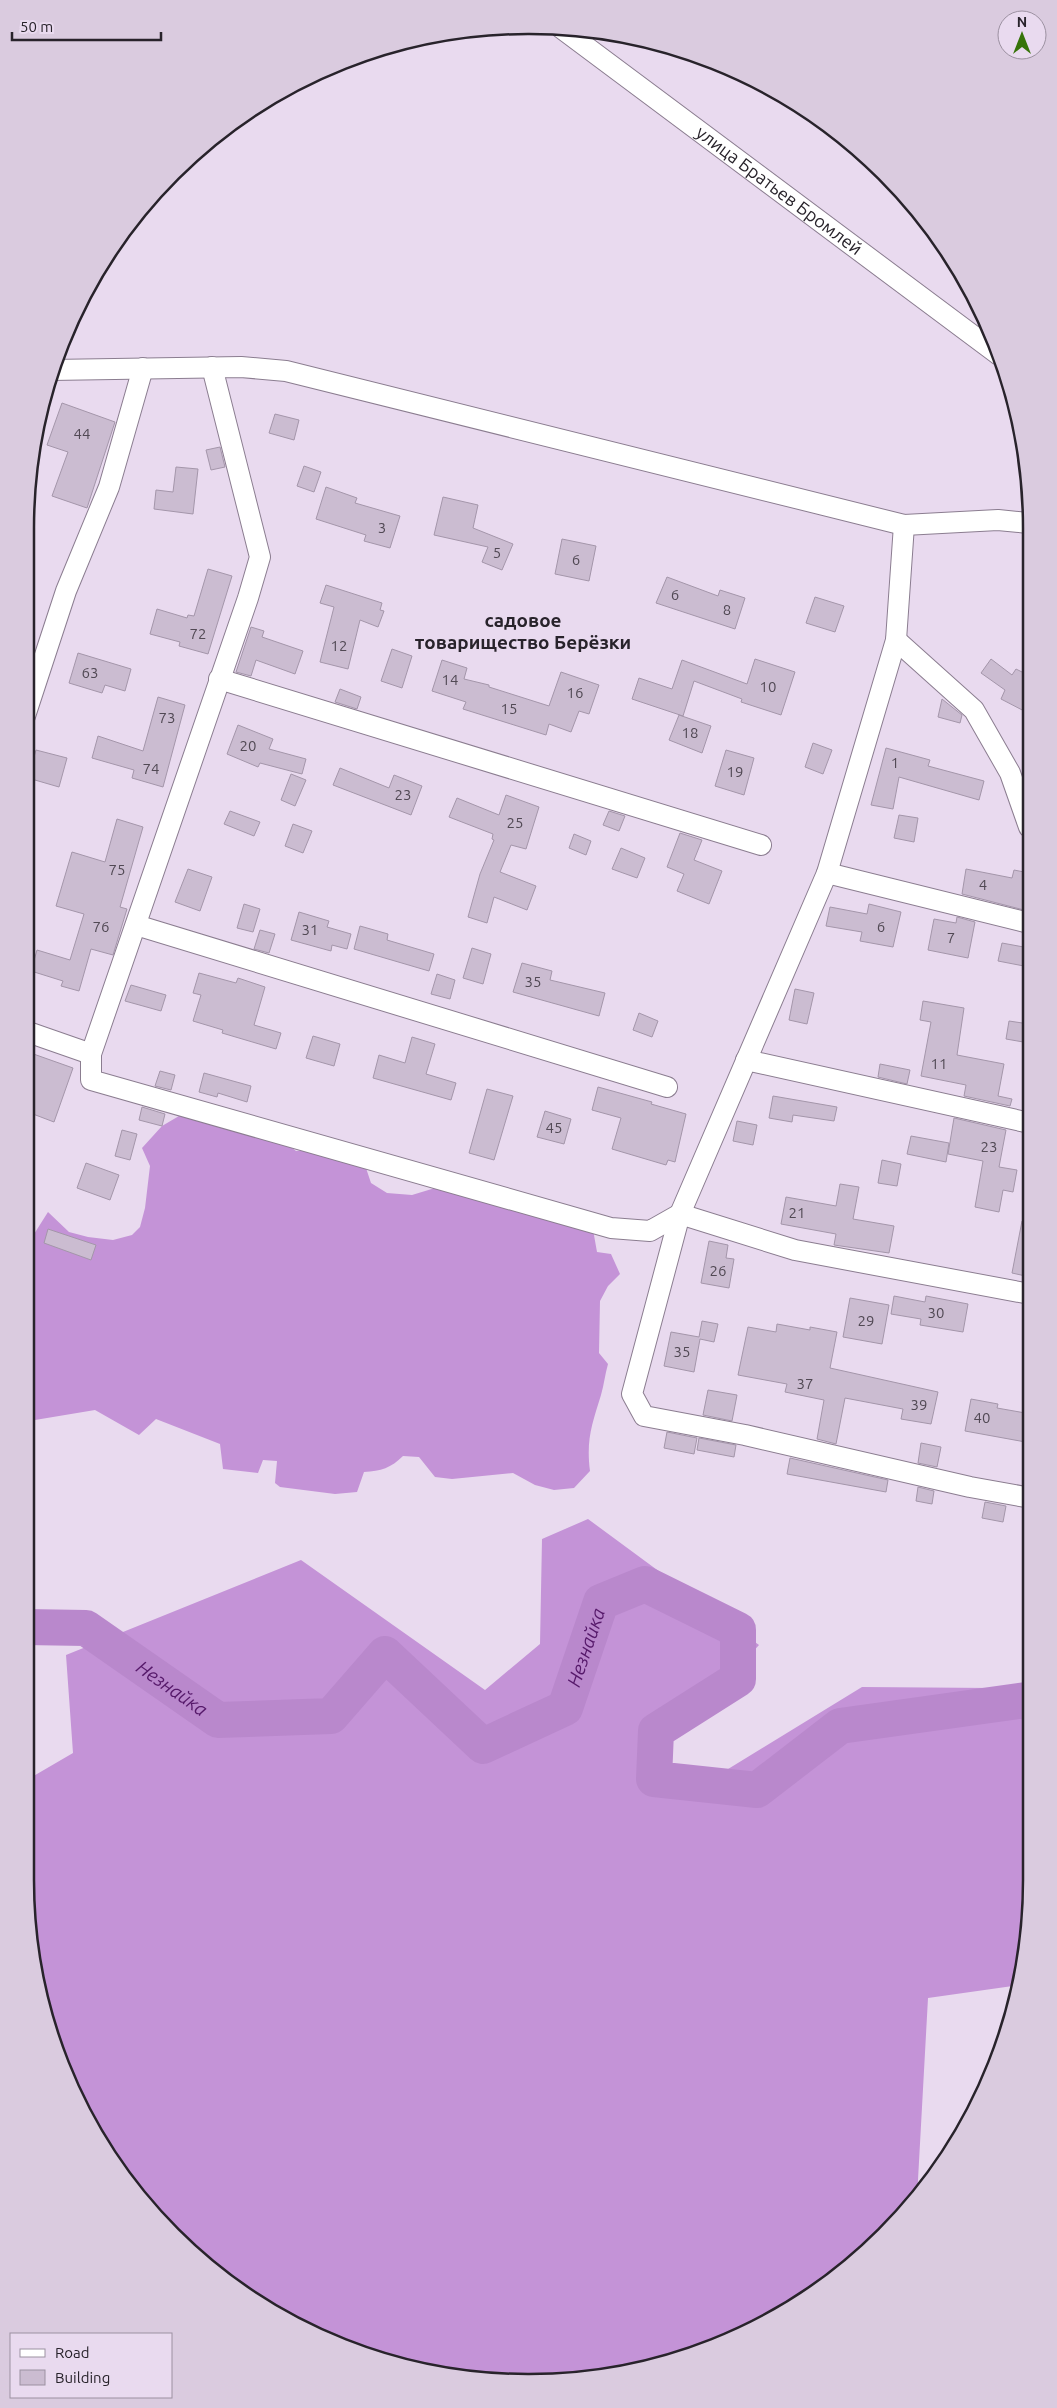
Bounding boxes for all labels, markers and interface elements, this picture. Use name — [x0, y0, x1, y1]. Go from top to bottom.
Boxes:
scale bar — [12, 10, 161, 42]
north arrow — [997, 10, 1047, 60]
text: N — [1017, 14, 1027, 30]
text: 50 m — [20, 18, 53, 35]
street label: улица Братьев Бромлей — [693, 121, 866, 258]
house number: 44 — [74, 425, 90, 442]
house number: 3 — [378, 519, 386, 536]
house number: 5 — [493, 544, 501, 561]
house number: 6 — [572, 551, 580, 568]
house number: 6 — [671, 586, 679, 603]
house number: 8 — [723, 601, 731, 618]
district label: садовое товарищество Берёзки — [415, 609, 631, 653]
house number: 72 — [190, 625, 206, 642]
house number: 12 — [331, 637, 347, 654]
house number: 63 — [82, 664, 98, 681]
house number: 14 — [442, 671, 458, 688]
house number: 10 — [760, 678, 776, 695]
house number: 16 — [567, 684, 583, 701]
house number: 15 — [501, 700, 517, 717]
house number: 73 — [159, 709, 175, 726]
house number: 18 — [682, 724, 698, 741]
house number: 20 — [240, 737, 256, 754]
house number: 1 — [891, 754, 899, 771]
house number: 74 — [143, 760, 159, 777]
house number: 19 — [727, 763, 743, 780]
house number: 23 — [395, 786, 411, 803]
house number: 25 — [507, 814, 523, 831]
house number: 75 — [109, 861, 125, 878]
house number: 4 — [979, 876, 987, 893]
house number: 76 — [93, 918, 109, 935]
house number: 6 — [877, 918, 885, 935]
house number: 31 — [302, 921, 318, 938]
house number: 7 — [947, 929, 955, 946]
house number: 35 — [525, 973, 541, 990]
house number: 11 — [931, 1055, 947, 1072]
house number: 45 — [546, 1119, 562, 1136]
house number: 23 — [981, 1138, 997, 1155]
house number: 21 — [789, 1204, 805, 1221]
house number: 26 — [710, 1262, 726, 1279]
house number: 30 — [928, 1304, 944, 1321]
house number: 29 — [858, 1312, 874, 1329]
house number: 35 — [674, 1343, 690, 1360]
house number: 37 — [797, 1375, 813, 1392]
house number: 39 — [911, 1396, 927, 1413]
house number: 40 — [974, 1409, 990, 1426]
water label: Незнайка — [562, 1605, 609, 1689]
water label: Незнайка — [132, 1656, 212, 1720]
legend — [10, 2333, 172, 2398]
text: Road — [55, 2344, 90, 2361]
text: Building — [55, 2369, 110, 2386]

